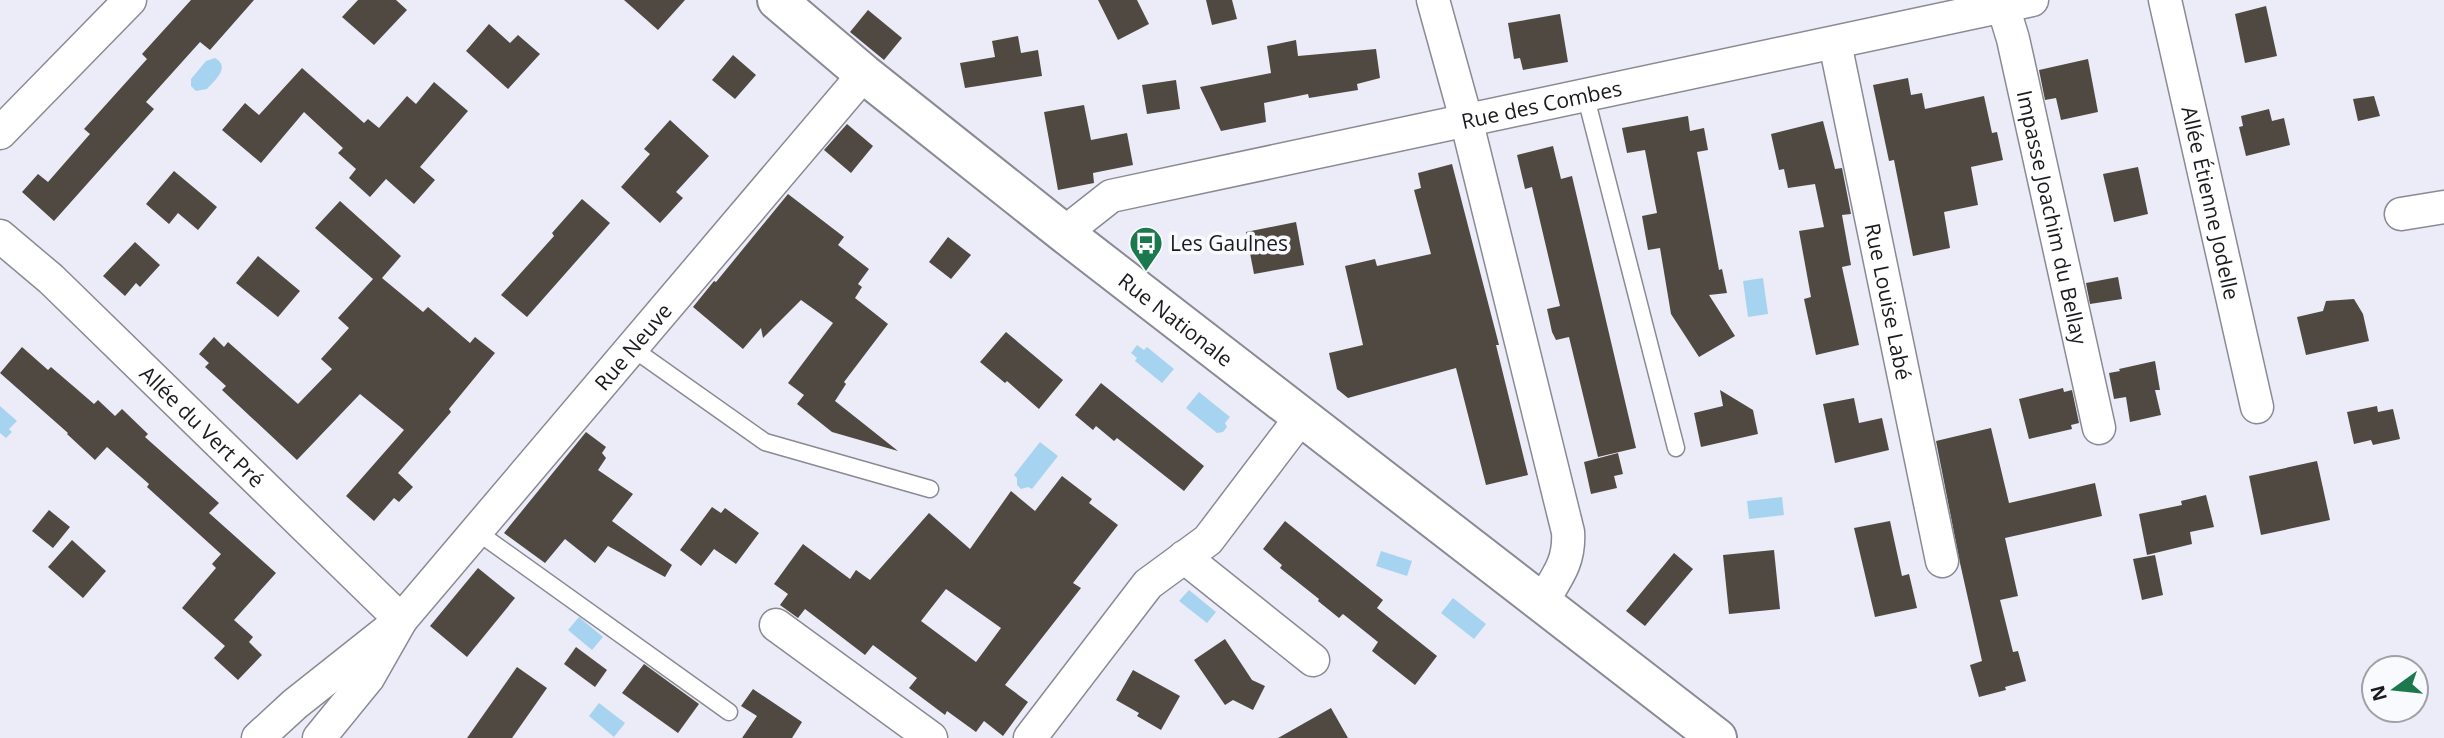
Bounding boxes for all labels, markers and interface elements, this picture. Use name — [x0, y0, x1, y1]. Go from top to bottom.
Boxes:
street label: Rue des Combes — [1459, 74, 1624, 135]
street label: Impasse Joachim du Bellay — [2011, 87, 2094, 347]
street label: Allée Étienne Jodelle — [2175, 103, 2246, 302]
street label: Rue Louise Labé — [1859, 221, 1918, 382]
bus stop icon: Les Gaulnes — [1127, 224, 1165, 273]
place label: Les Gaulnes — [1170, 229, 1288, 257]
street label: Rue Nationale — [1113, 266, 1239, 373]
street label: Rue Neuve — [588, 297, 678, 396]
street label: Allée du Vert Pré — [134, 360, 271, 493]
north arrow — [2360, 654, 2430, 724]
text: N — [2364, 683, 2393, 704]

